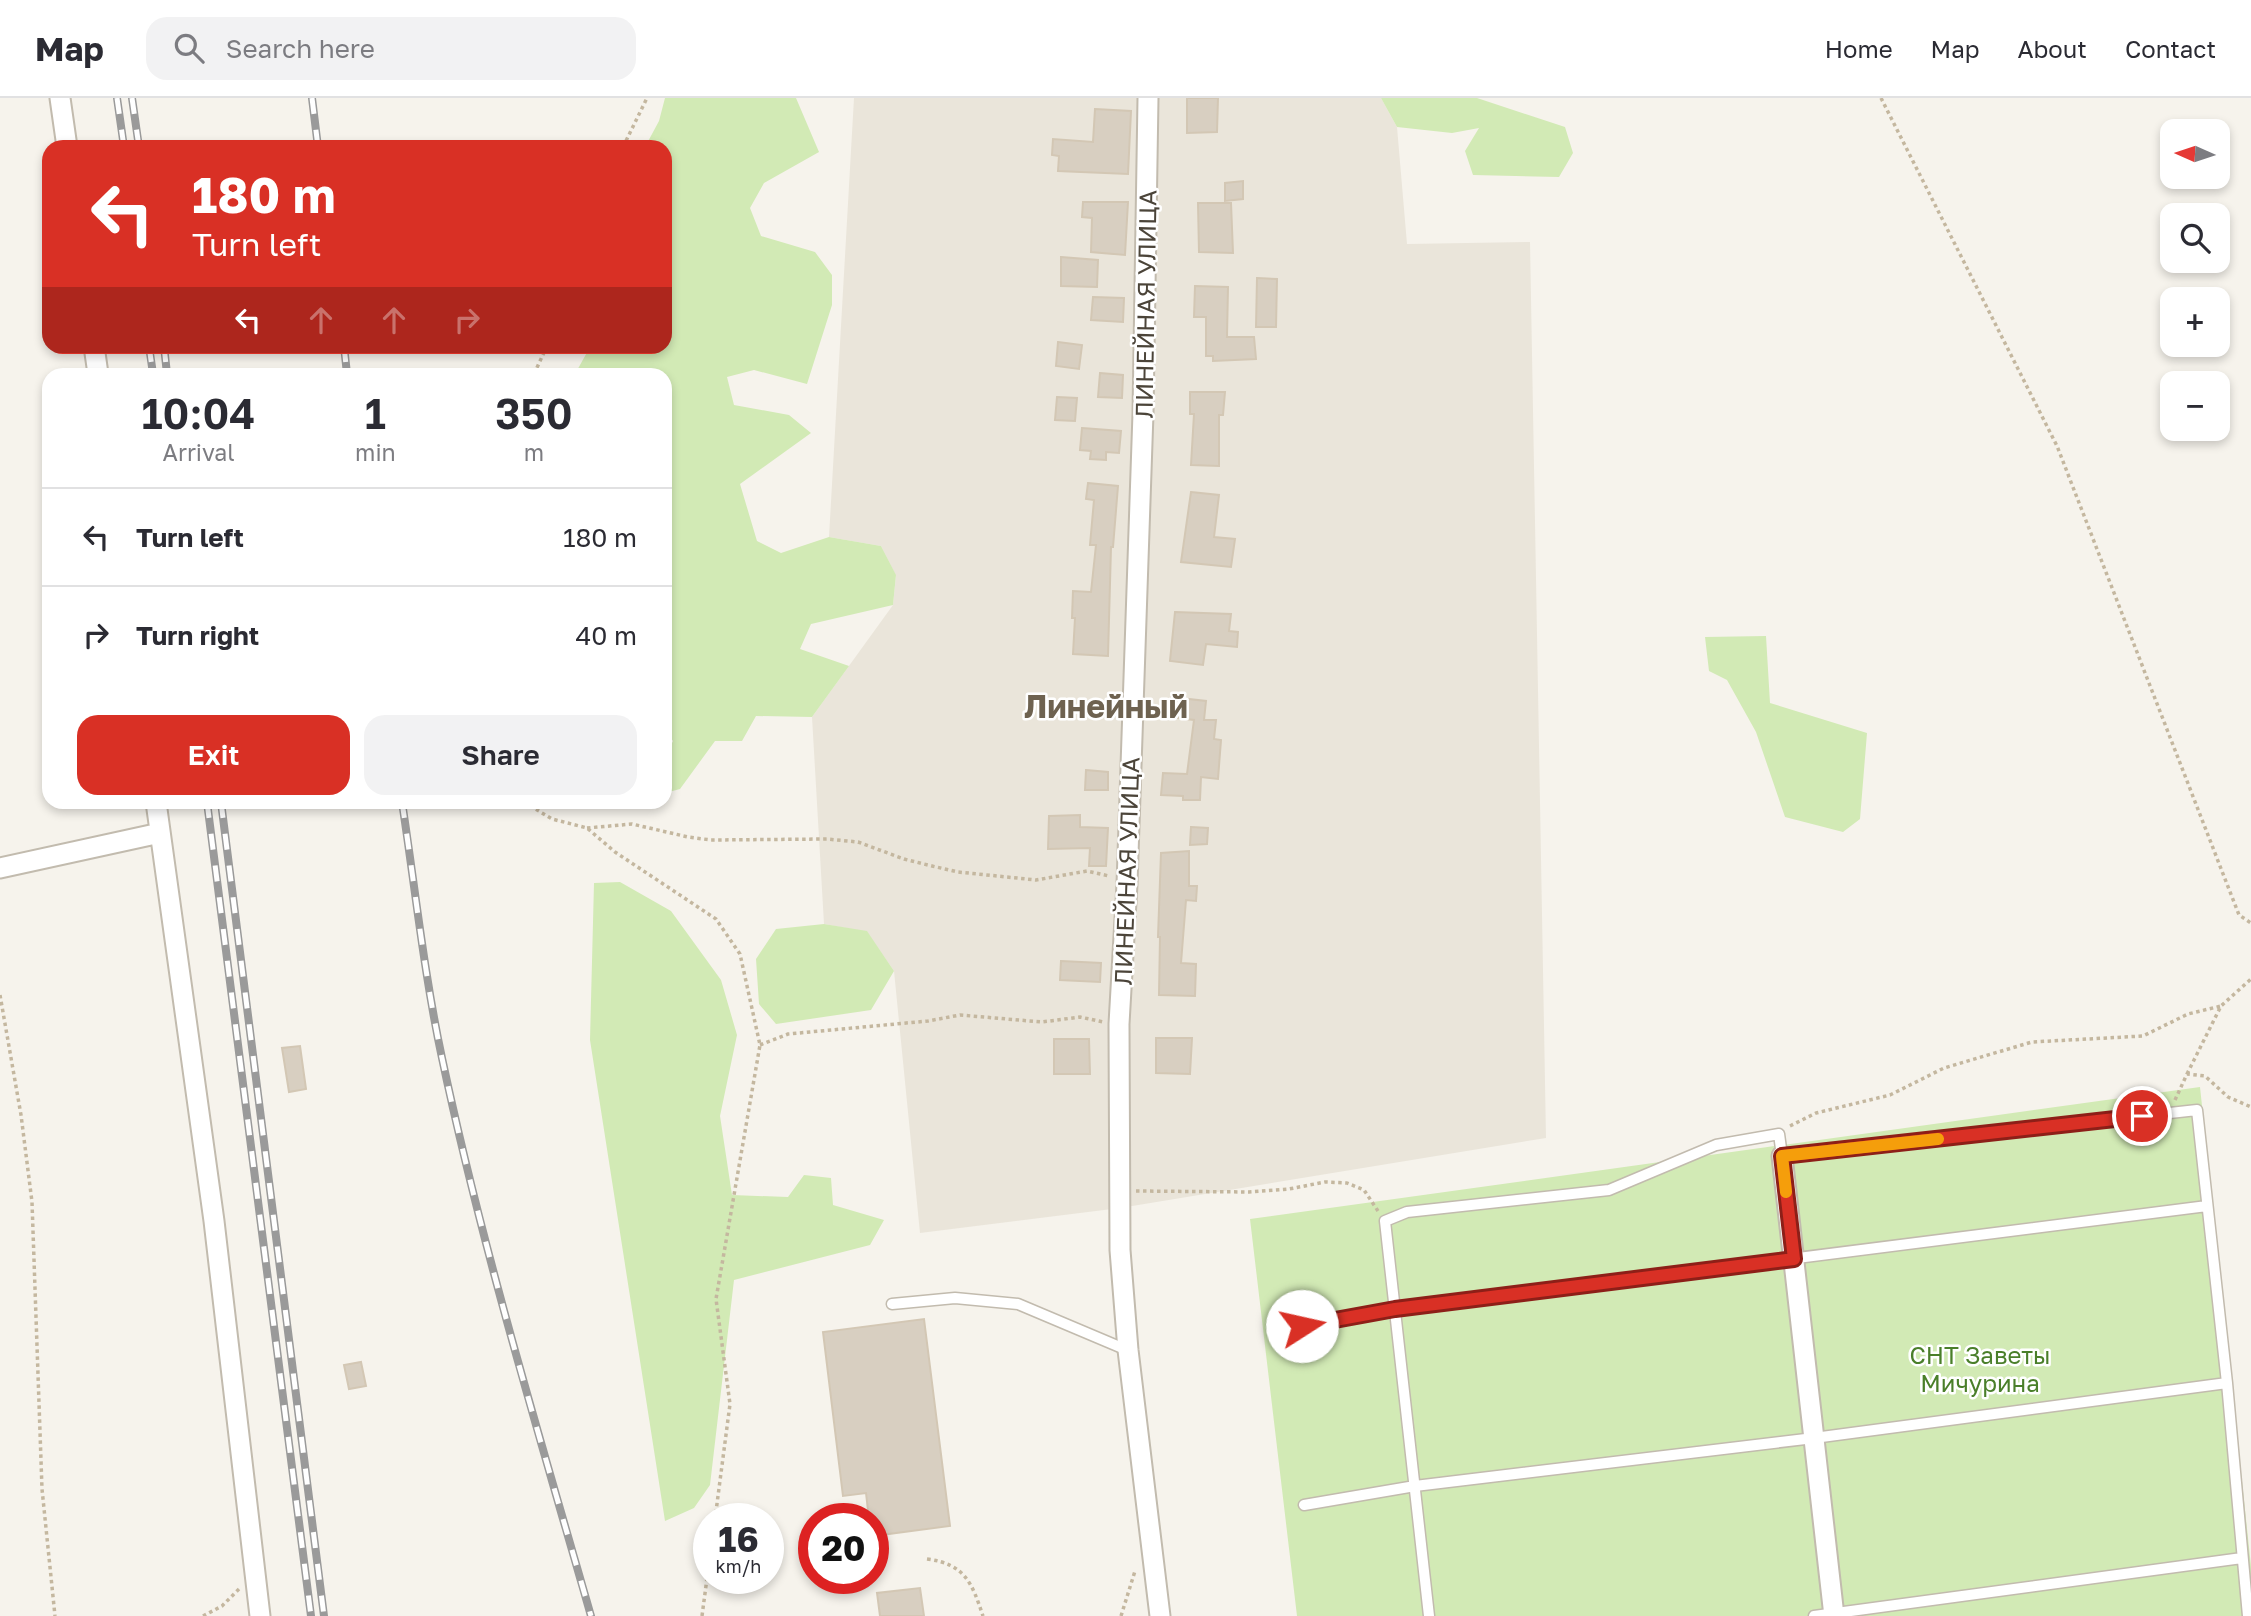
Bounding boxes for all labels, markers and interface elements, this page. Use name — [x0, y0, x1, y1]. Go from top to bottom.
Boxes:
search box — [146, 17, 636, 80]
text: Map — [35, 29, 104, 68]
icon: search — [170, 29, 208, 67]
text: Search here — [226, 33, 375, 64]
text: Home — [1825, 34, 1893, 63]
text: Map — [1931, 34, 1980, 63]
text: About — [2018, 34, 2087, 63]
text: Contact — [2125, 34, 2216, 63]
north arrow — [2160, 119, 2230, 189]
map controls — [2160, 119, 2230, 441]
text: 180 m — [192, 165, 336, 224]
icon: left — [77, 168, 168, 259]
street label: ЛИНЕЙНАЯ УЛИЦА — [1129, 190, 1161, 418]
button: search — [2160, 203, 2230, 273]
text: Turn left — [192, 225, 321, 263]
button: + — [2160, 287, 2230, 357]
icon: left — [229, 301, 267, 339]
icon: ahead — [302, 301, 340, 339]
icon: ahead — [375, 301, 413, 339]
icon: right — [448, 301, 486, 339]
button: − — [2160, 371, 2230, 441]
text: 10:04 — [141, 388, 256, 438]
text: 1 — [365, 388, 386, 438]
text: 350 — [495, 388, 573, 438]
text: Arrival — [163, 438, 235, 466]
text: min — [355, 438, 396, 466]
text: m — [524, 438, 544, 466]
icon: left — [77, 518, 115, 556]
text: Turn left — [136, 522, 244, 553]
text: 180 m — [563, 522, 637, 553]
icon: right — [77, 616, 115, 654]
text: Turn right — [136, 620, 259, 651]
text: 40 m — [576, 620, 637, 651]
district label: Линейный — [1024, 687, 1188, 725]
button: Exit — [77, 715, 350, 795]
button: Share — [364, 715, 637, 795]
street label: ЛИНЕЙНАЯ УЛИЦА — [1108, 756, 1144, 986]
pin — [2112, 1086, 2172, 1146]
icon: arrive — [2123, 1097, 2161, 1135]
position arrow — [1265, 1289, 1339, 1363]
park label: СНТ Заветы Мичурина — [1910, 1340, 2050, 1397]
speed limit sign: 20 — [798, 1503, 889, 1594]
text: 16 — [718, 1518, 759, 1560]
text: km/h — [716, 1555, 761, 1577]

